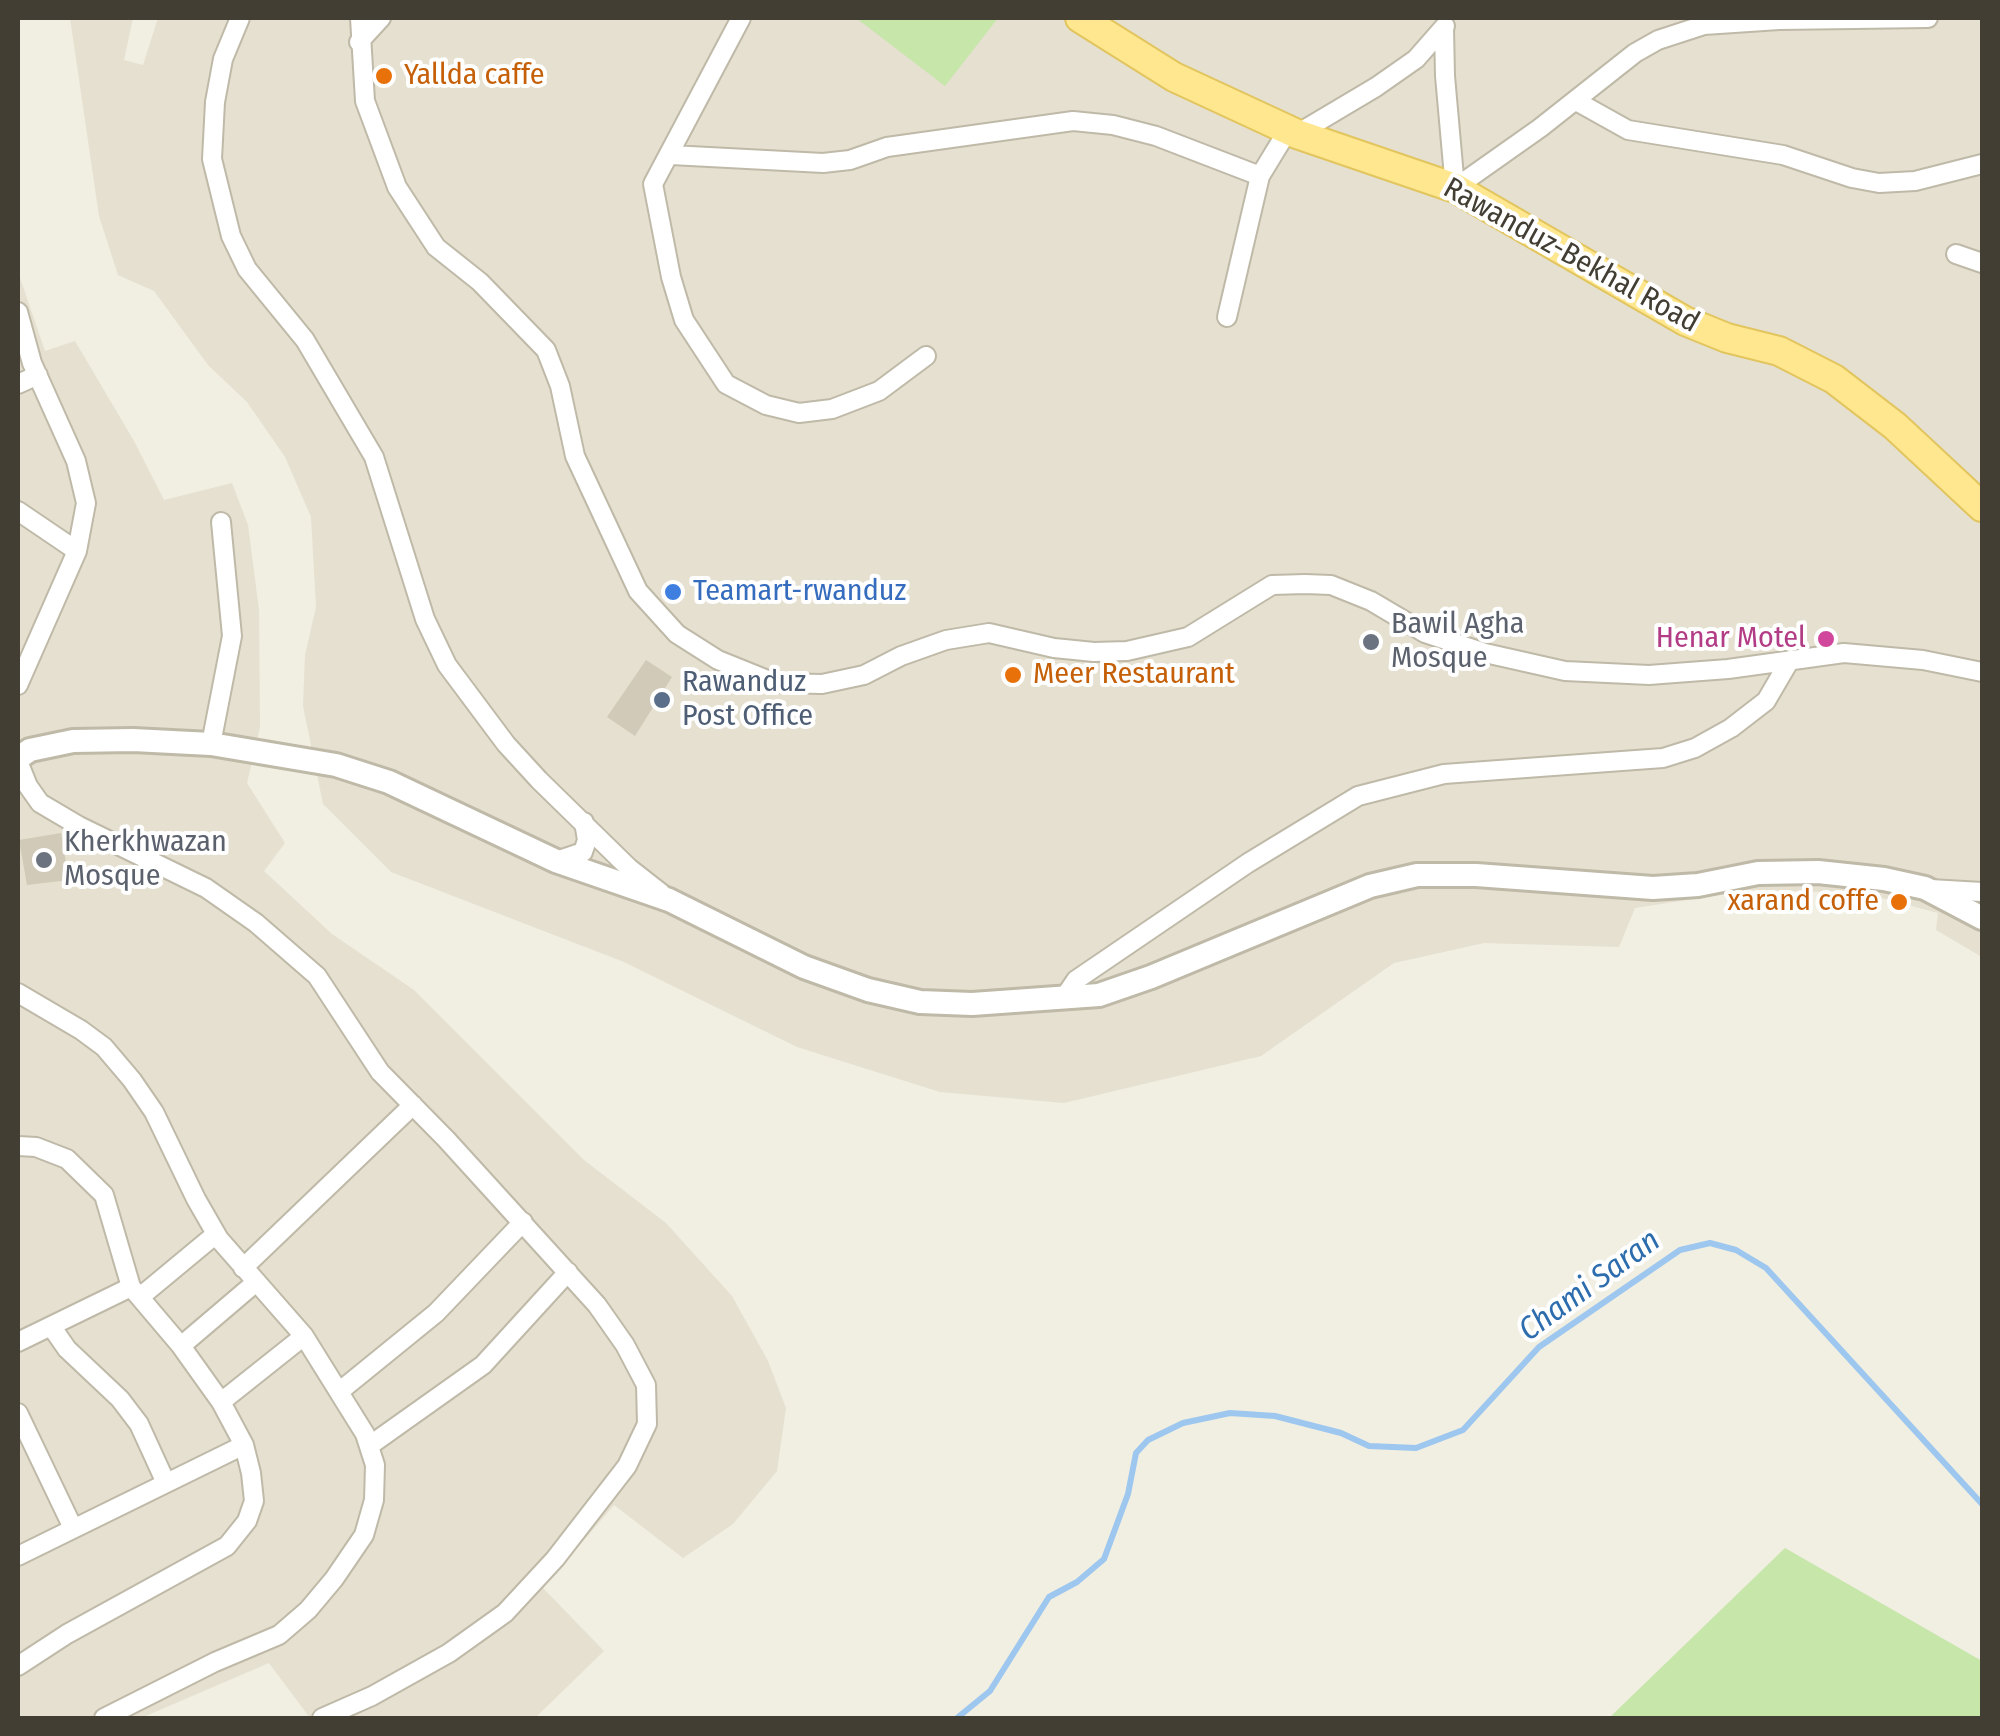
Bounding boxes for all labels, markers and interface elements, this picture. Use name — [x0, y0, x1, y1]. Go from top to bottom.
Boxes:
place label: Yallda caffe — [404, 58, 545, 94]
marker: Yallda caffe — [373, 65, 395, 87]
street label: Rawanduz-Bekhal Road — [1437, 171, 1705, 341]
place label: Teamart-rwanduz — [693, 574, 906, 610]
marker: Teamart-rwanduz — [662, 581, 684, 603]
place label: Bawil Agha Mosque — [1391, 607, 1525, 678]
place label: Henar Motel — [1656, 621, 1806, 657]
marker: Henar Motel — [1815, 628, 1837, 650]
marker: Bawil Agha Mosque — [1360, 631, 1382, 653]
place label: Meer Restaurant — [1033, 657, 1235, 693]
marker: Meer Restaurant — [1002, 664, 1024, 686]
place label: Rawanduz Post Office — [682, 665, 813, 736]
marker: Rawanduz Post Office — [651, 689, 673, 711]
place label: Kherkhwazan Mosque — [64, 825, 227, 896]
marker: Kherkhwazan Mosque — [33, 849, 55, 871]
place label: xarand coffe — [1728, 884, 1879, 920]
marker: xarand coffe — [1888, 891, 1910, 913]
water label: Chami Saran — [1512, 1222, 1668, 1350]

